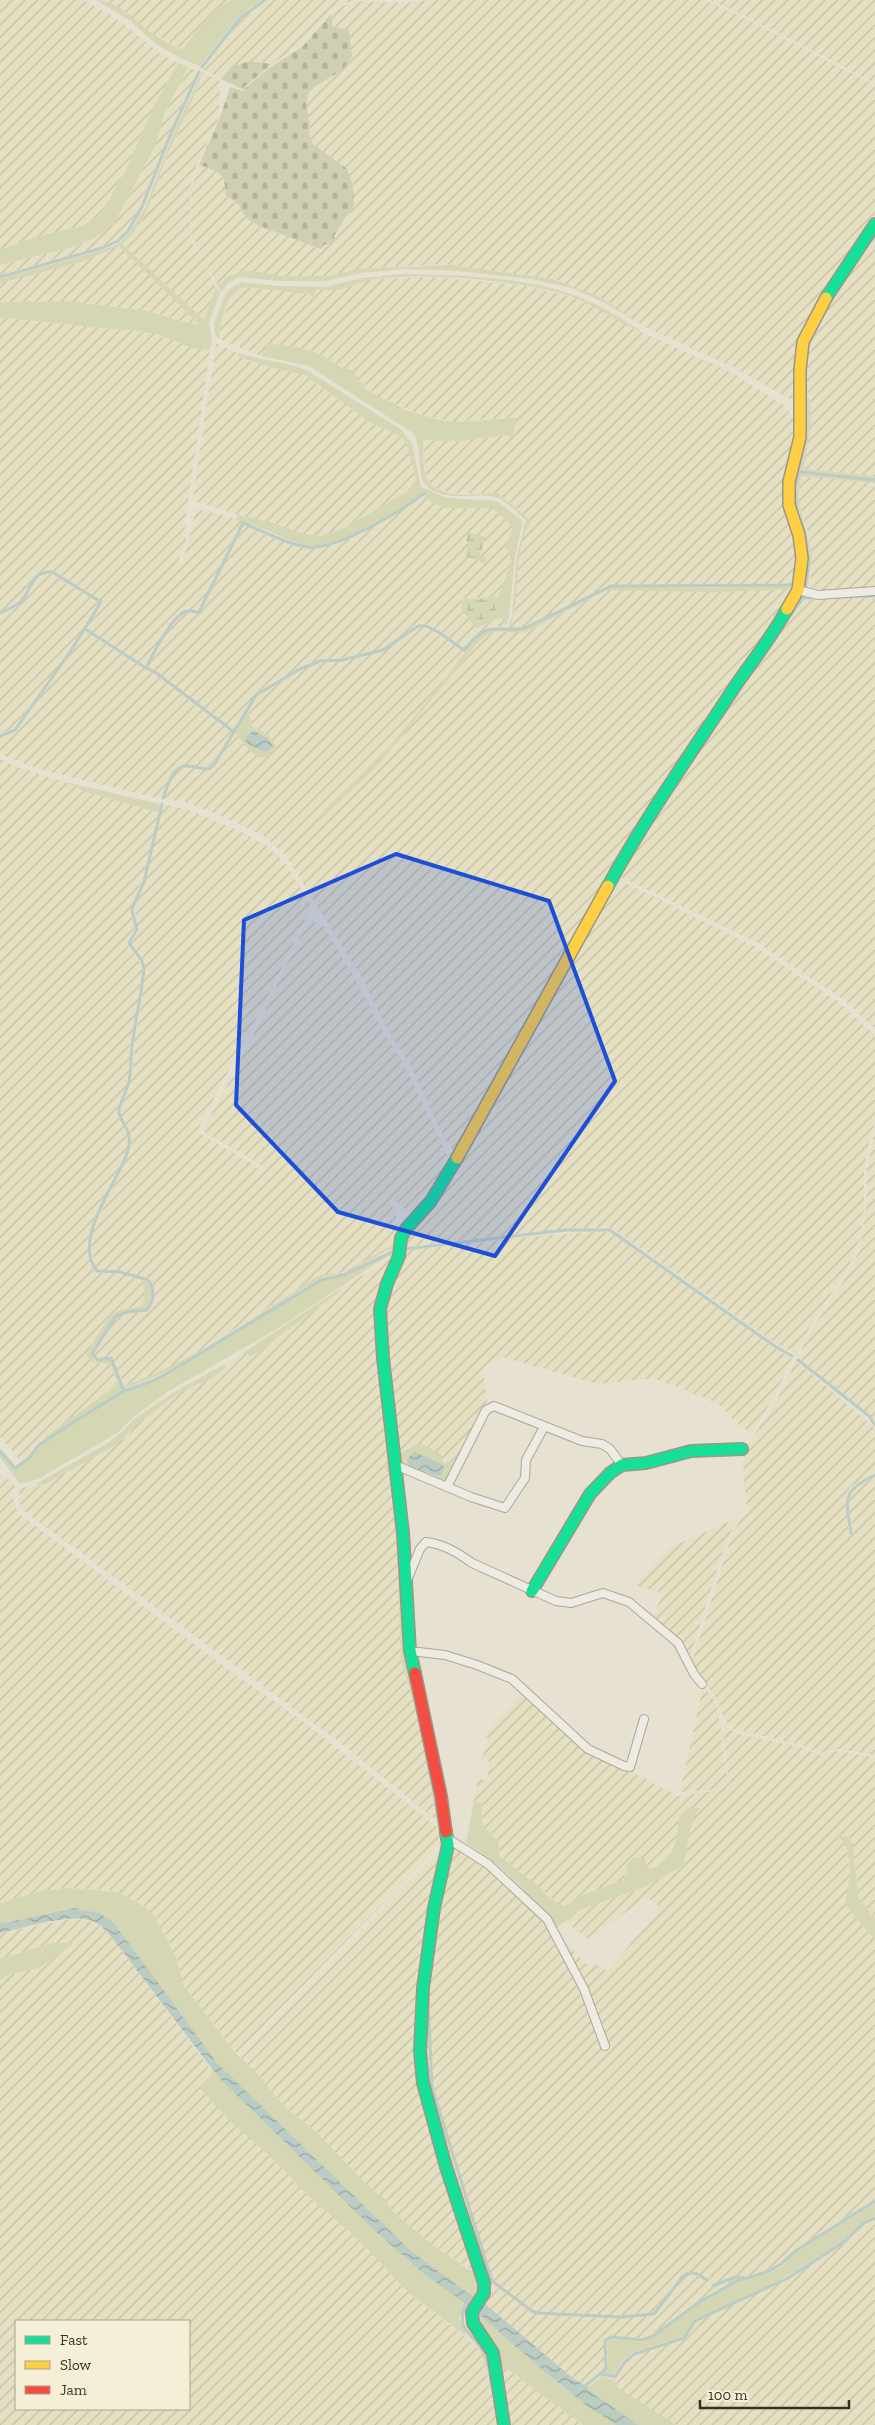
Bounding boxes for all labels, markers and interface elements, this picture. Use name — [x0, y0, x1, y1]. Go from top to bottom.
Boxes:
legend — [15, 2320, 190, 2410]
text: Fast — [60, 2331, 88, 2349]
text: Slow — [60, 2356, 92, 2374]
scale bar — [700, 2378, 849, 2410]
text: Jam — [60, 2381, 87, 2399]
text: 100 m — [708, 2386, 747, 2404]

